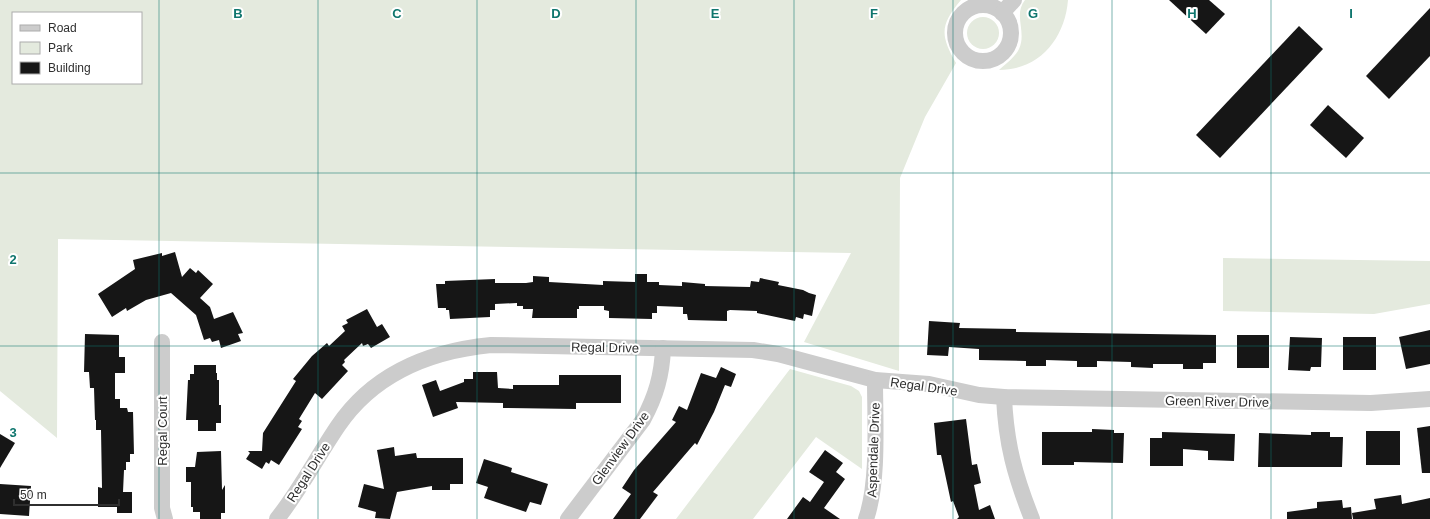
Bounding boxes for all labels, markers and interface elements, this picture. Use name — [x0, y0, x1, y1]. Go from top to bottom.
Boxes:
text: B — [233, 6, 243, 21]
text: C — [392, 6, 402, 21]
text: D — [551, 6, 561, 21]
text: E — [711, 6, 720, 21]
text: F — [870, 6, 878, 21]
text: G — [1028, 6, 1038, 21]
text: H — [1187, 6, 1197, 21]
text: I — [1349, 6, 1353, 21]
legend — [12, 12, 142, 84]
text: Road — [48, 21, 77, 35]
text: Park — [48, 41, 74, 55]
text: Building — [48, 61, 91, 75]
text: 2 — [9, 252, 17, 267]
street label: Regal Drive — [571, 339, 639, 356]
street label: Regal Drive — [889, 374, 959, 399]
street label: Green River Drive — [1165, 393, 1269, 410]
street label: Regal Court — [155, 396, 170, 466]
street label: Aspendale Drive — [864, 402, 883, 498]
street label: Glenview Drive — [589, 409, 652, 488]
text: 3 — [9, 425, 17, 440]
street label: Regal Drive — [284, 440, 333, 505]
scale bar — [14, 481, 119, 507]
text: 50 m — [20, 488, 47, 502]

